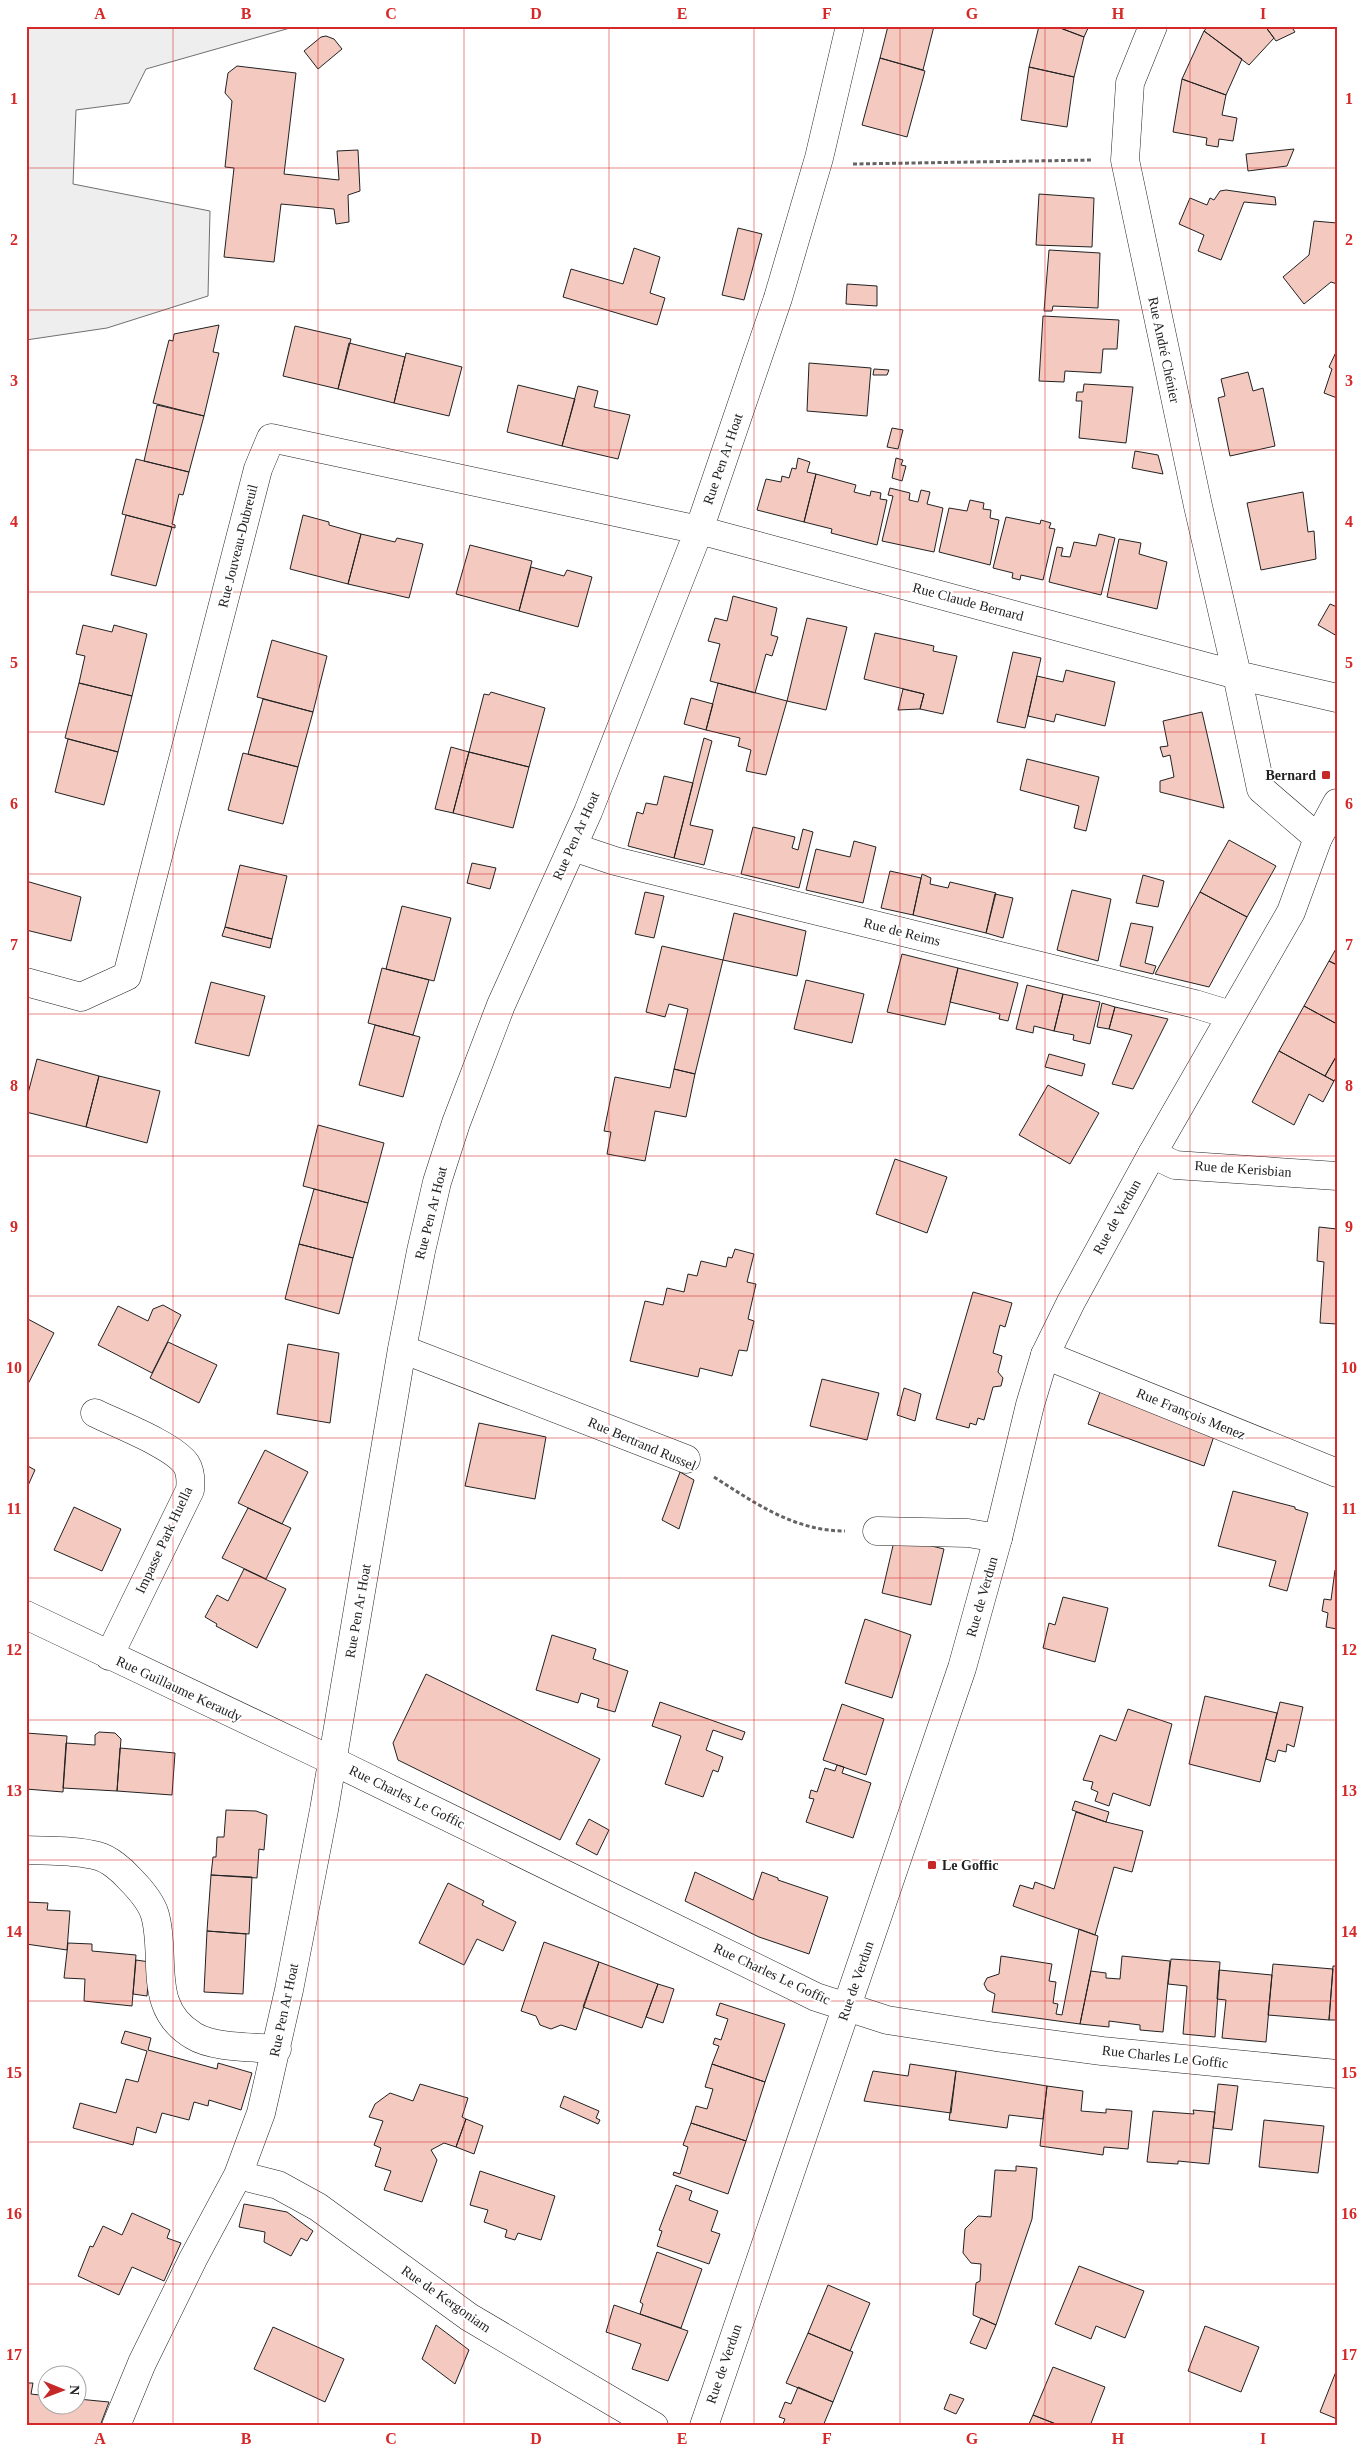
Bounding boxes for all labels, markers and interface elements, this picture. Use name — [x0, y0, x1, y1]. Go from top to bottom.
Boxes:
text: A — [94, 5, 106, 22]
text: B — [241, 5, 252, 22]
text: C — [385, 5, 397, 22]
text: D — [530, 5, 542, 22]
text: E — [677, 5, 687, 22]
text: F — [822, 5, 832, 22]
text: G — [966, 5, 979, 22]
text: H — [1112, 5, 1125, 22]
text: I — [1260, 5, 1266, 22]
text: 1 — [10, 90, 18, 107]
text: 1 — [1345, 90, 1353, 107]
text: 2 — [10, 231, 18, 248]
text: 2 — [1345, 231, 1353, 248]
street label: Rue André Chénier — [1145, 296, 1183, 405]
text: 3 — [10, 372, 18, 389]
text: 3 — [1345, 372, 1353, 389]
street label: Rue Pen Ar Hoat — [700, 411, 746, 506]
street label: Rue Jouveau-Dubreuil — [215, 483, 261, 609]
text: 4 — [10, 513, 18, 530]
text: 4 — [1345, 513, 1353, 530]
street label: Rue Claude Bernard — [911, 580, 1025, 624]
text: 5 — [10, 654, 18, 671]
text: 5 — [1345, 654, 1353, 671]
place label: Bernard — [1265, 768, 1316, 783]
marker: Bernard — [1320, 769, 1332, 781]
street label: Rue Pen Ar Hoat — [550, 789, 602, 883]
text: 6 — [10, 795, 18, 812]
text: 6 — [1345, 795, 1353, 812]
street label: Rue de Reims — [862, 915, 942, 949]
text: 7 — [10, 936, 18, 953]
text: 7 — [1345, 936, 1353, 953]
text: 8 — [10, 1077, 18, 1094]
text: 8 — [1345, 1077, 1353, 1094]
street label: Rue de Kerisbian — [1194, 1158, 1292, 1180]
street label: Rue Pen Ar Hoat — [412, 1165, 450, 1261]
street label: Rue de Verdun — [1090, 1177, 1144, 1257]
text: 9 — [10, 1218, 18, 1235]
text: 9 — [1345, 1218, 1353, 1235]
text: 10 — [6, 1359, 22, 1376]
text: 10 — [1341, 1359, 1357, 1376]
street label: Rue François Menez — [1134, 1385, 1248, 1443]
street label: Rue Bertrand Russel — [586, 1414, 698, 1474]
street label: Impasse Park Huella — [133, 1484, 196, 1596]
text: 11 — [6, 1500, 22, 1517]
text: 11 — [1341, 1500, 1357, 1517]
street label: Rue de Verdun — [963, 1555, 1001, 1639]
street label: Rue Pen Ar Hoat — [342, 1563, 374, 1659]
text: 12 — [6, 1641, 22, 1658]
text: 12 — [1341, 1641, 1357, 1658]
street label: Rue Guillaume Keraudy — [114, 1653, 244, 1725]
street label: Rue Charles Le Goffic — [347, 1762, 467, 1832]
text: 13 — [6, 1782, 22, 1799]
text: 13 — [1341, 1782, 1357, 1799]
place label: Le Goffic — [942, 1858, 998, 1873]
marker: Le Goffic — [926, 1859, 938, 1871]
text: 14 — [6, 1923, 22, 1940]
text: 14 — [1341, 1923, 1357, 1940]
street label: Rue de Verdun — [835, 1939, 877, 2023]
street label: Rue Charles Le Goffic — [711, 1940, 833, 2008]
street label: Rue Pen Ar Hoat — [267, 1962, 301, 2058]
street label: Rue Charles Le Goffic — [1101, 2043, 1229, 2071]
text: 15 — [6, 2064, 22, 2081]
text: 15 — [1341, 2064, 1357, 2081]
text: 16 — [6, 2205, 22, 2222]
text: 16 — [1341, 2205, 1357, 2222]
street label: Rue de Kergoniam — [398, 2263, 494, 2335]
street label: Rue de Verdun — [703, 2322, 745, 2406]
text: 17 — [6, 2346, 22, 2363]
text: 17 — [1341, 2346, 1357, 2363]
north arrow — [38, 2364, 88, 2414]
text: N — [67, 2385, 82, 2395]
text: A — [94, 2430, 106, 2447]
text: B — [241, 2430, 252, 2447]
text: C — [385, 2430, 397, 2447]
text: D — [530, 2430, 542, 2447]
text: E — [677, 2430, 687, 2447]
text: F — [822, 2430, 832, 2447]
text: G — [966, 2430, 979, 2447]
text: H — [1112, 2430, 1125, 2447]
text: I — [1260, 2430, 1266, 2447]

